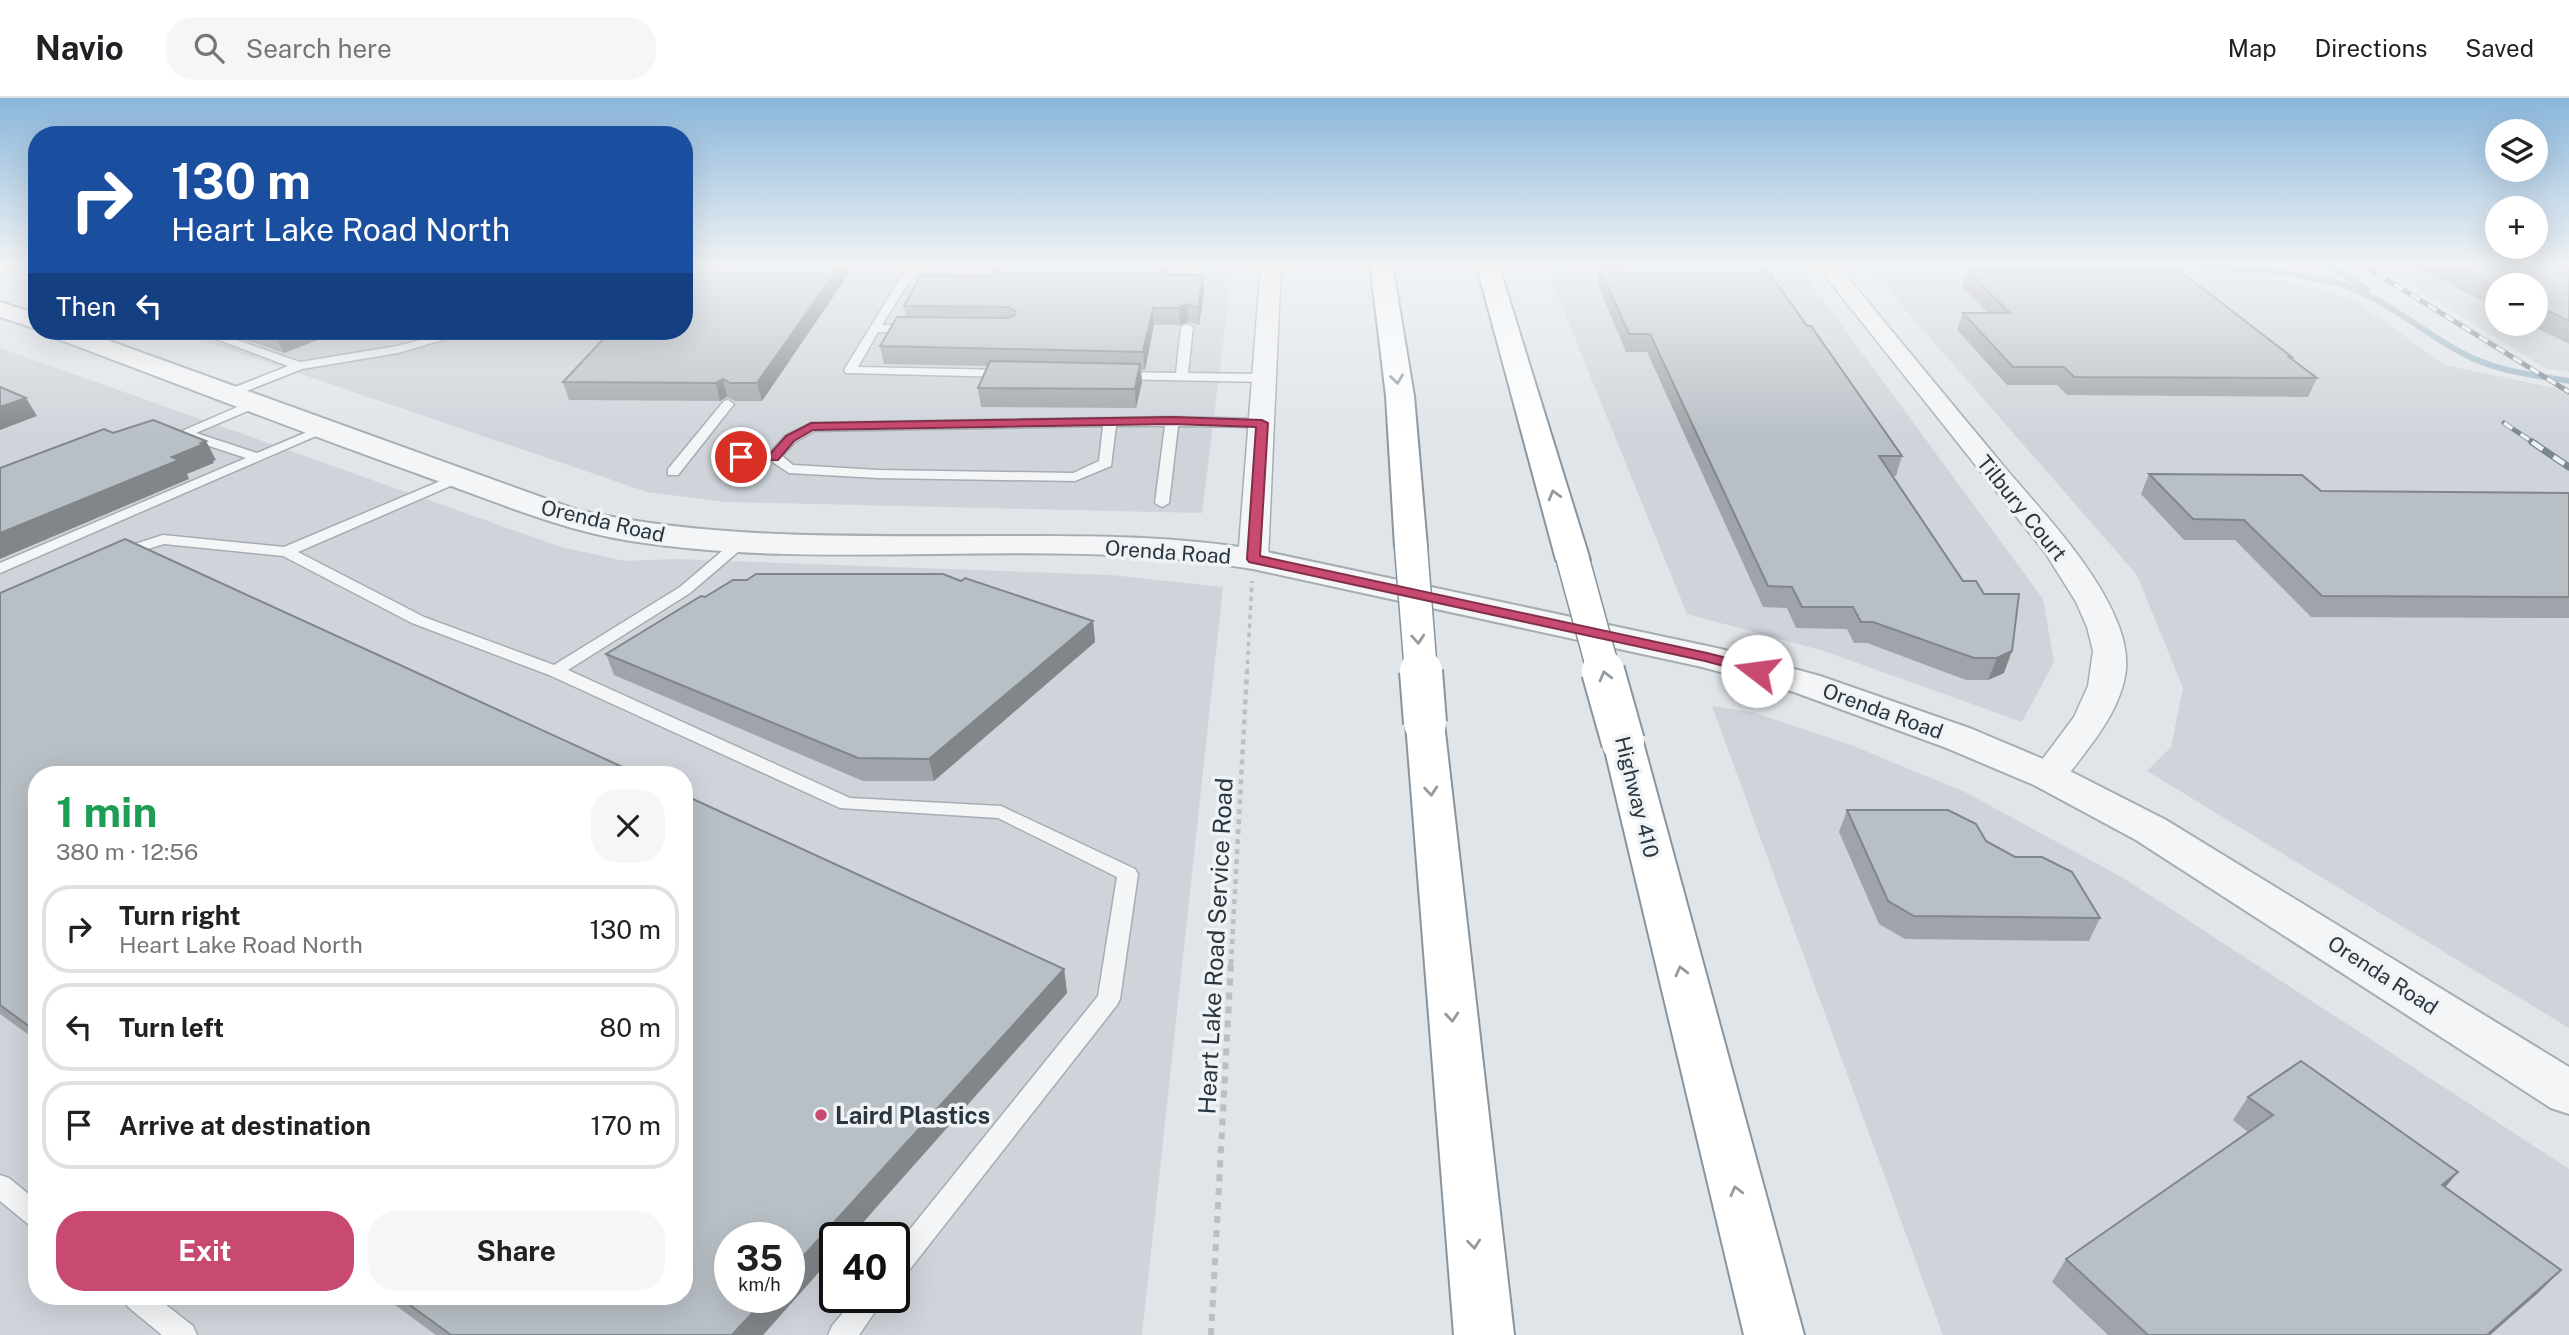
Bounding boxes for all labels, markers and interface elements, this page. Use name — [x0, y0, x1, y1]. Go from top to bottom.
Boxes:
search box — [166, 17, 656, 80]
text: Navio — [35, 29, 124, 67]
icon: search — [190, 29, 228, 67]
text: Search here — [246, 33, 392, 64]
text: Map — [2228, 34, 2277, 62]
text: Directions — [2315, 34, 2427, 62]
text: Saved — [2465, 34, 2534, 62]
map controls — [2485, 119, 2548, 336]
button: layers — [2485, 119, 2548, 182]
text: 130 m — [171, 152, 311, 210]
icon: right — [56, 154, 147, 245]
button: + — [2485, 196, 2548, 259]
text: Heart Lake Road North — [171, 211, 510, 248]
button: − — [2485, 273, 2548, 336]
icon: left — [130, 287, 168, 325]
text: Then — [56, 291, 116, 322]
one-way arrow — [1390, 373, 1405, 385]
pin — [711, 427, 771, 487]
icon: arrive — [722, 438, 760, 476]
street label: Tilbury Court — [1972, 450, 2072, 566]
one-way arrow — [1548, 489, 1563, 501]
street label: Orenda Road — [539, 495, 667, 547]
street label: Orenda Road — [1104, 535, 1232, 569]
one-way arrow — [1410, 634, 1425, 645]
position arrow — [1720, 634, 1794, 708]
one-way arrow — [1599, 670, 1613, 682]
street label: Orenda Road — [1819, 678, 1947, 744]
street label: Highway 410 — [1610, 734, 1664, 860]
street label: Heart Lake Road Service Road — [1192, 777, 1238, 1115]
one-way arrow — [1423, 785, 1438, 796]
text: 1 min — [56, 787, 157, 836]
button: close — [591, 789, 665, 863]
text: 380 m · 12:56 — [56, 838, 198, 865]
text: Turn right — [119, 900, 241, 931]
icon: right — [60, 910, 98, 948]
text: 130 m — [589, 914, 661, 945]
street label: Orenda Road — [2323, 930, 2443, 1020]
text: Heart Lake Road North — [119, 931, 363, 958]
one-way arrow — [1675, 965, 1689, 977]
icon: left — [60, 1008, 98, 1046]
text: Turn left — [119, 1012, 224, 1043]
text: 80 m — [600, 1012, 661, 1043]
one-way arrow — [1444, 1012, 1459, 1023]
place label: Laird Plastics — [835, 1101, 990, 1129]
icon: arrive — [60, 1106, 98, 1144]
marker: Laird Plastics — [813, 1107, 829, 1123]
text: Arrive at destination — [119, 1110, 371, 1141]
text: 170 m — [591, 1110, 661, 1141]
one-way arrow — [1730, 1185, 1744, 1197]
button: Exit — [56, 1211, 354, 1291]
button: Share — [368, 1211, 665, 1291]
speed limit sign: 40 — [819, 1222, 910, 1313]
text: 35 — [736, 1238, 783, 1279]
one-way arrow — [1466, 1238, 1481, 1249]
text: km/h — [738, 1274, 781, 1295]

